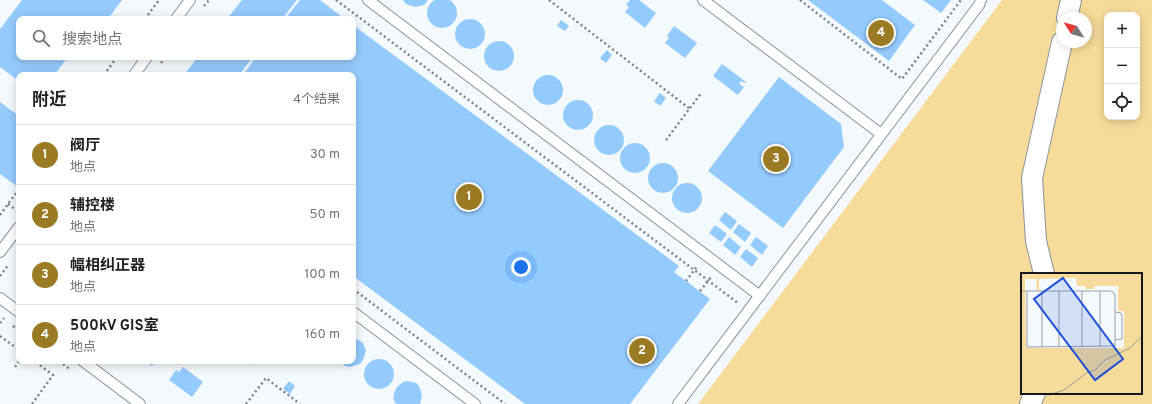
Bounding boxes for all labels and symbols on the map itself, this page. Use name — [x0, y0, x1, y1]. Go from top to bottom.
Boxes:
north arrow — [1056, 12, 1092, 48]
pin: 4 — [868, 18, 894, 48]
pin: 3 — [763, 144, 789, 174]
pin: 1 — [456, 182, 482, 212]
your location — [511, 257, 531, 277]
inset map — [1021, 273, 1142, 394]
pin: 2 — [629, 336, 655, 366]

